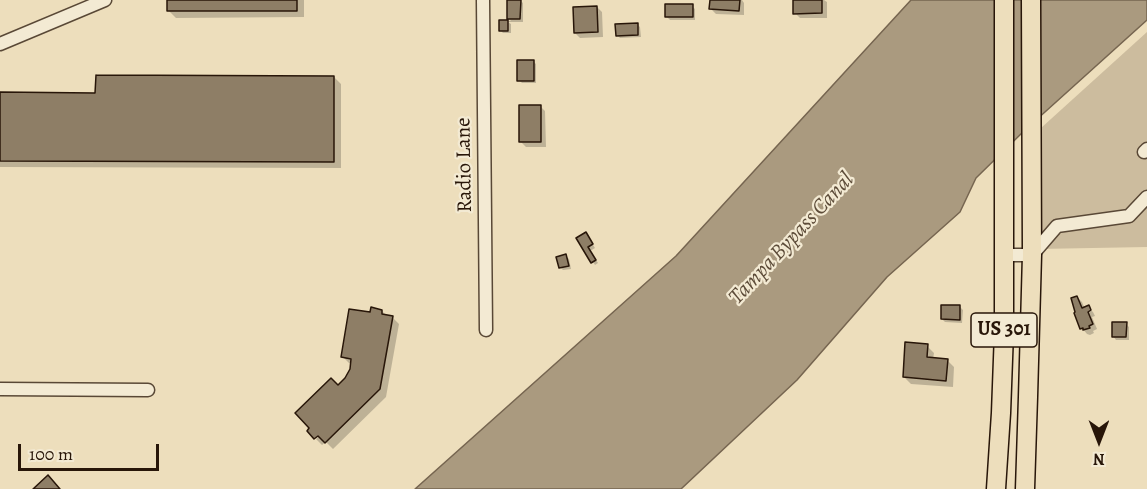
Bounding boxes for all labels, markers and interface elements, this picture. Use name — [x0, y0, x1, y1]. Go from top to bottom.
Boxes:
street label: Radio Lane — [452, 117, 478, 213]
water label: Tampa Bypass Canal — [724, 167, 860, 311]
road number: US 301 — [971, 313, 1037, 347]
north arrow — [1069, 411, 1129, 471]
scale bar — [21, 432, 162, 470]
text: 100 m — [29, 442, 73, 466]
text: N — [1093, 448, 1105, 470]

